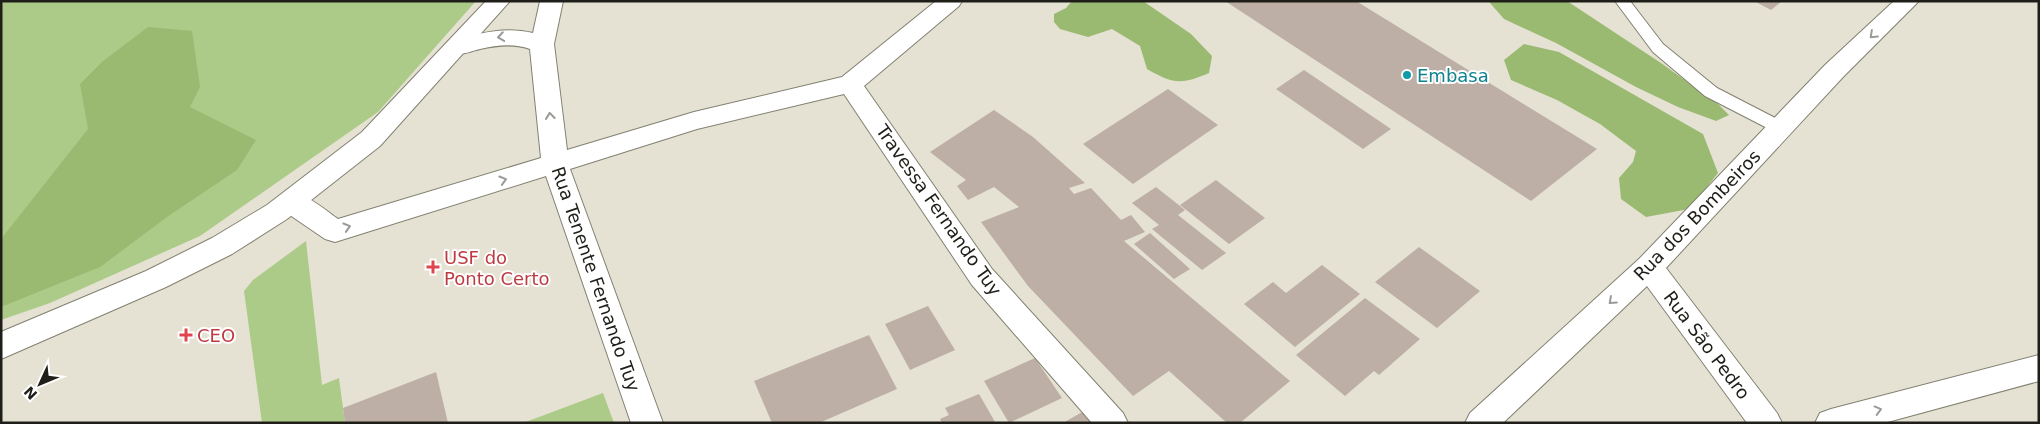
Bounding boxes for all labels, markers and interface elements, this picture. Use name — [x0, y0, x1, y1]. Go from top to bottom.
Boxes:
one-way arrow — [1869, 29, 1878, 38]
one-way arrow — [496, 31, 504, 42]
place label: Embasa — [1417, 65, 1489, 86]
marker: Embasa — [1401, 69, 1413, 81]
one-way arrow — [545, 112, 556, 120]
street label: Travessa Fernando Tuy — [871, 120, 1006, 300]
street label: Rua dos Bombeiros — [1629, 145, 1765, 285]
street label: Rua Tenente Fernando Tuy — [548, 164, 645, 395]
one-way arrow — [498, 176, 506, 186]
one-way arrow — [343, 223, 351, 233]
place label: USF do Ponto Certo — [444, 247, 550, 289]
marker: USF do Ponto Certo — [426, 260, 440, 274]
street label: Rua São Pedro — [1660, 287, 1754, 403]
one-way arrow — [1609, 295, 1618, 304]
place label: CEO — [197, 325, 235, 346]
marker: CEO — [179, 328, 193, 342]
north arrow — [15, 359, 65, 409]
text: N — [21, 383, 40, 403]
one-way arrow — [1873, 406, 1882, 416]

